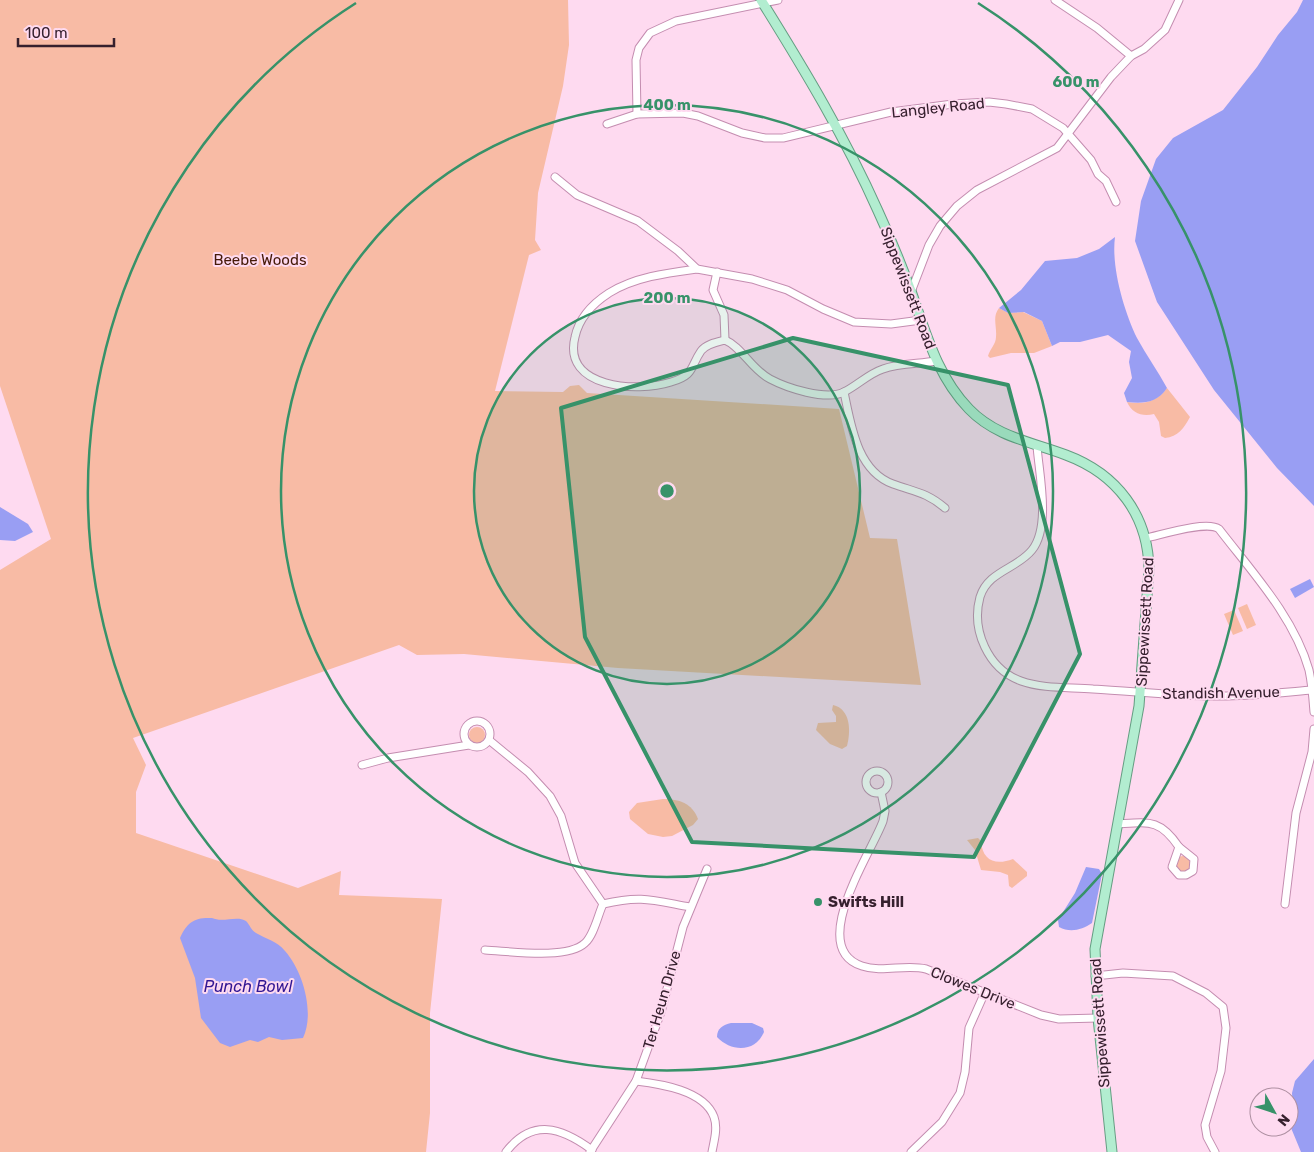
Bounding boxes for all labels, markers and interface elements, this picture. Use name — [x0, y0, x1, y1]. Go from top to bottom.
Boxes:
scale bar — [18, 15, 114, 47]
text: 100 m — [25, 24, 67, 42]
text: 600 m — [1052, 73, 1100, 91]
street label: Langley Road — [890, 94, 986, 122]
text: 400 m — [643, 96, 691, 114]
street label: Sippewissett Road — [876, 224, 940, 352]
park label: Beebe Woods — [213, 251, 307, 269]
text: 200 m — [643, 289, 691, 307]
centre of rings — [658, 482, 676, 500]
street label: Sippewissett Road — [1133, 557, 1157, 687]
street label: Standish Avenue — [1162, 683, 1280, 703]
place label: Swifts Hill — [828, 893, 904, 911]
marker: Swifts Hill — [812, 896, 824, 908]
street label: Ter Heun Drive — [639, 949, 685, 1051]
street label: Sippewissett Road — [1087, 958, 1113, 1088]
street label: Clowes Drive — [928, 963, 1018, 1013]
water label: Punch Bowl — [204, 977, 293, 996]
north arrow — [1249, 1087, 1299, 1137]
text: N — [1274, 1111, 1293, 1129]

